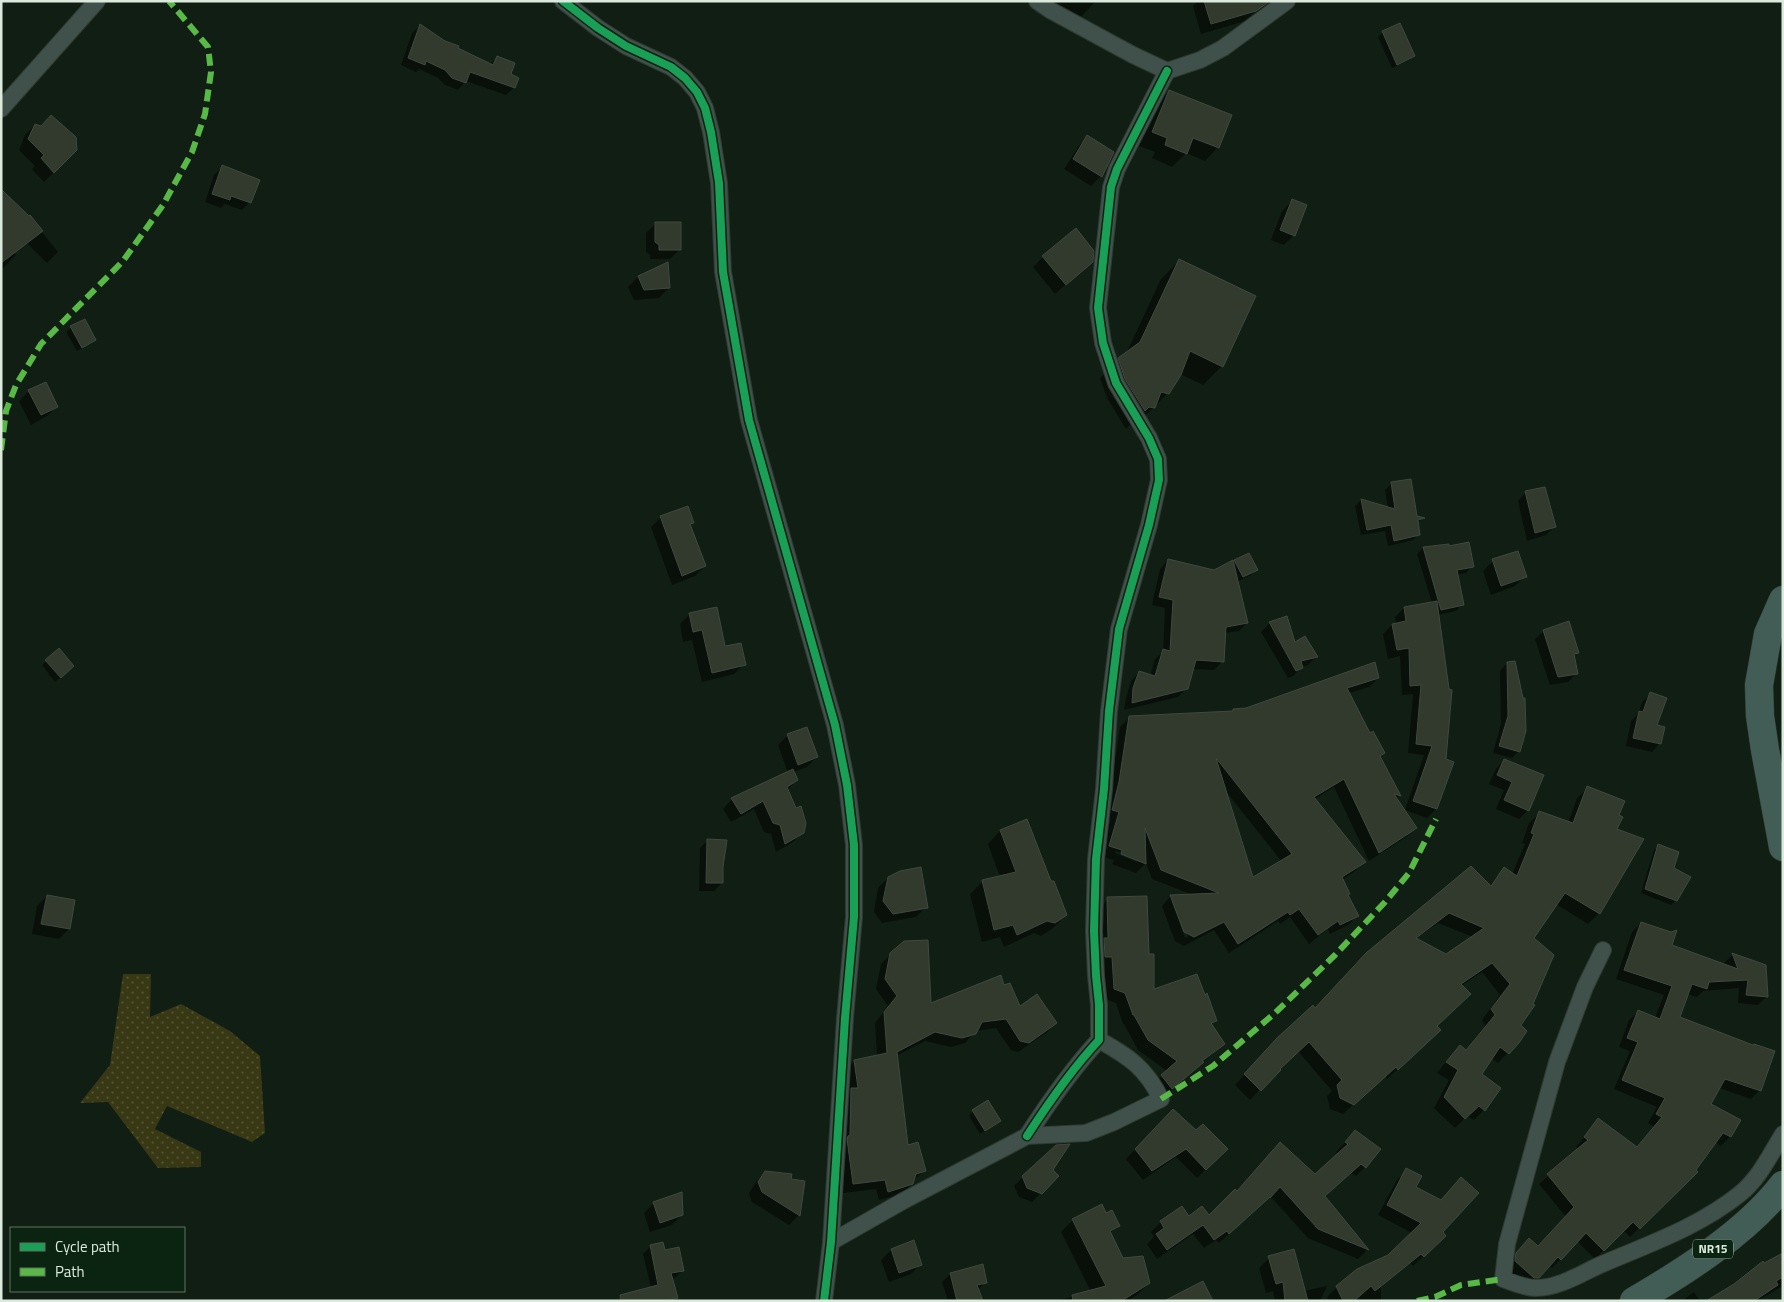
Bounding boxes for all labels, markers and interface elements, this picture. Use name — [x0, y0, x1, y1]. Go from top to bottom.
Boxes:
legend — [10, 1227, 185, 1292]
text: Cycle path — [55, 1235, 120, 1258]
road number: NR15 — [1693, 1240, 1733, 1258]
text: Path — [55, 1260, 85, 1283]

